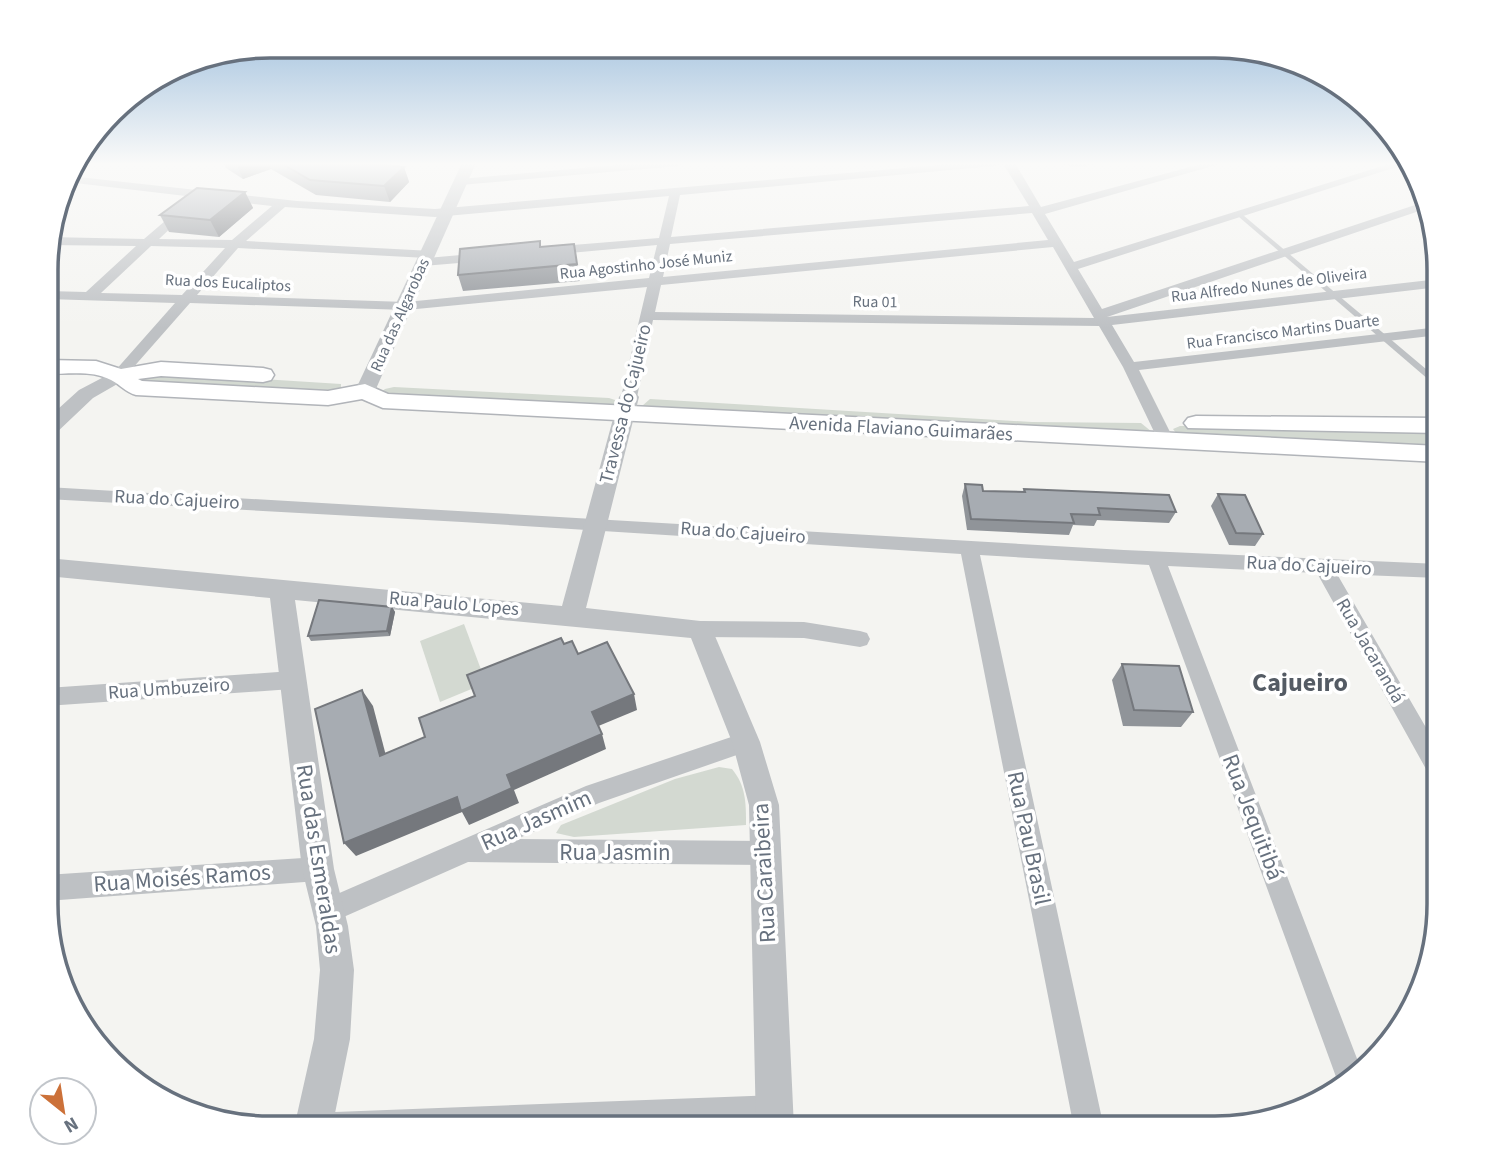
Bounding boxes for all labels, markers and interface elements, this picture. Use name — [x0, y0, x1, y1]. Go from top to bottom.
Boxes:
street label: Rua Agostinho José Muniz — [559, 245, 734, 285]
street label: Rua das Algarobas — [365, 255, 435, 375]
street label: Rua Alfredo Nunes de Oliveira — [1170, 262, 1368, 308]
street label: Rua dos Eucaliptos — [165, 269, 292, 297]
street label: Rua 01 — [852, 291, 898, 313]
street label: Rua Francisco Martins Duarte — [1185, 309, 1381, 355]
street label: Travessa do Cajueiro — [593, 321, 659, 487]
street label: Avenida Flaviano Guimarães — [788, 410, 1014, 448]
street label: Rua do Cajueiro — [114, 483, 240, 517]
street label: Rua do Cajueiro — [680, 515, 806, 551]
street label: Rua do Cajueiro — [1246, 549, 1372, 583]
street label: Rua Paulo Lopes — [388, 585, 520, 623]
street label: Rua Jacarandá — [1329, 593, 1411, 709]
district label: Cajueiro — [1252, 664, 1348, 701]
street label: Rua Umbuzeiro — [107, 671, 231, 707]
street label: Rua Jequitibá — [1214, 749, 1292, 885]
street label: Rua das Esmeraldas — [288, 762, 350, 956]
street label: Rua Pau Brasil — [999, 768, 1059, 908]
street label: Rua Jasmim — [475, 781, 597, 859]
street label: Rua Caraibeira — [744, 802, 784, 944]
street label: Rua Jasmin — [559, 836, 671, 869]
street label: Rua Moisés Ramos — [92, 855, 272, 901]
north arrow — [28, 1076, 98, 1146]
text: N — [59, 1110, 83, 1139]

